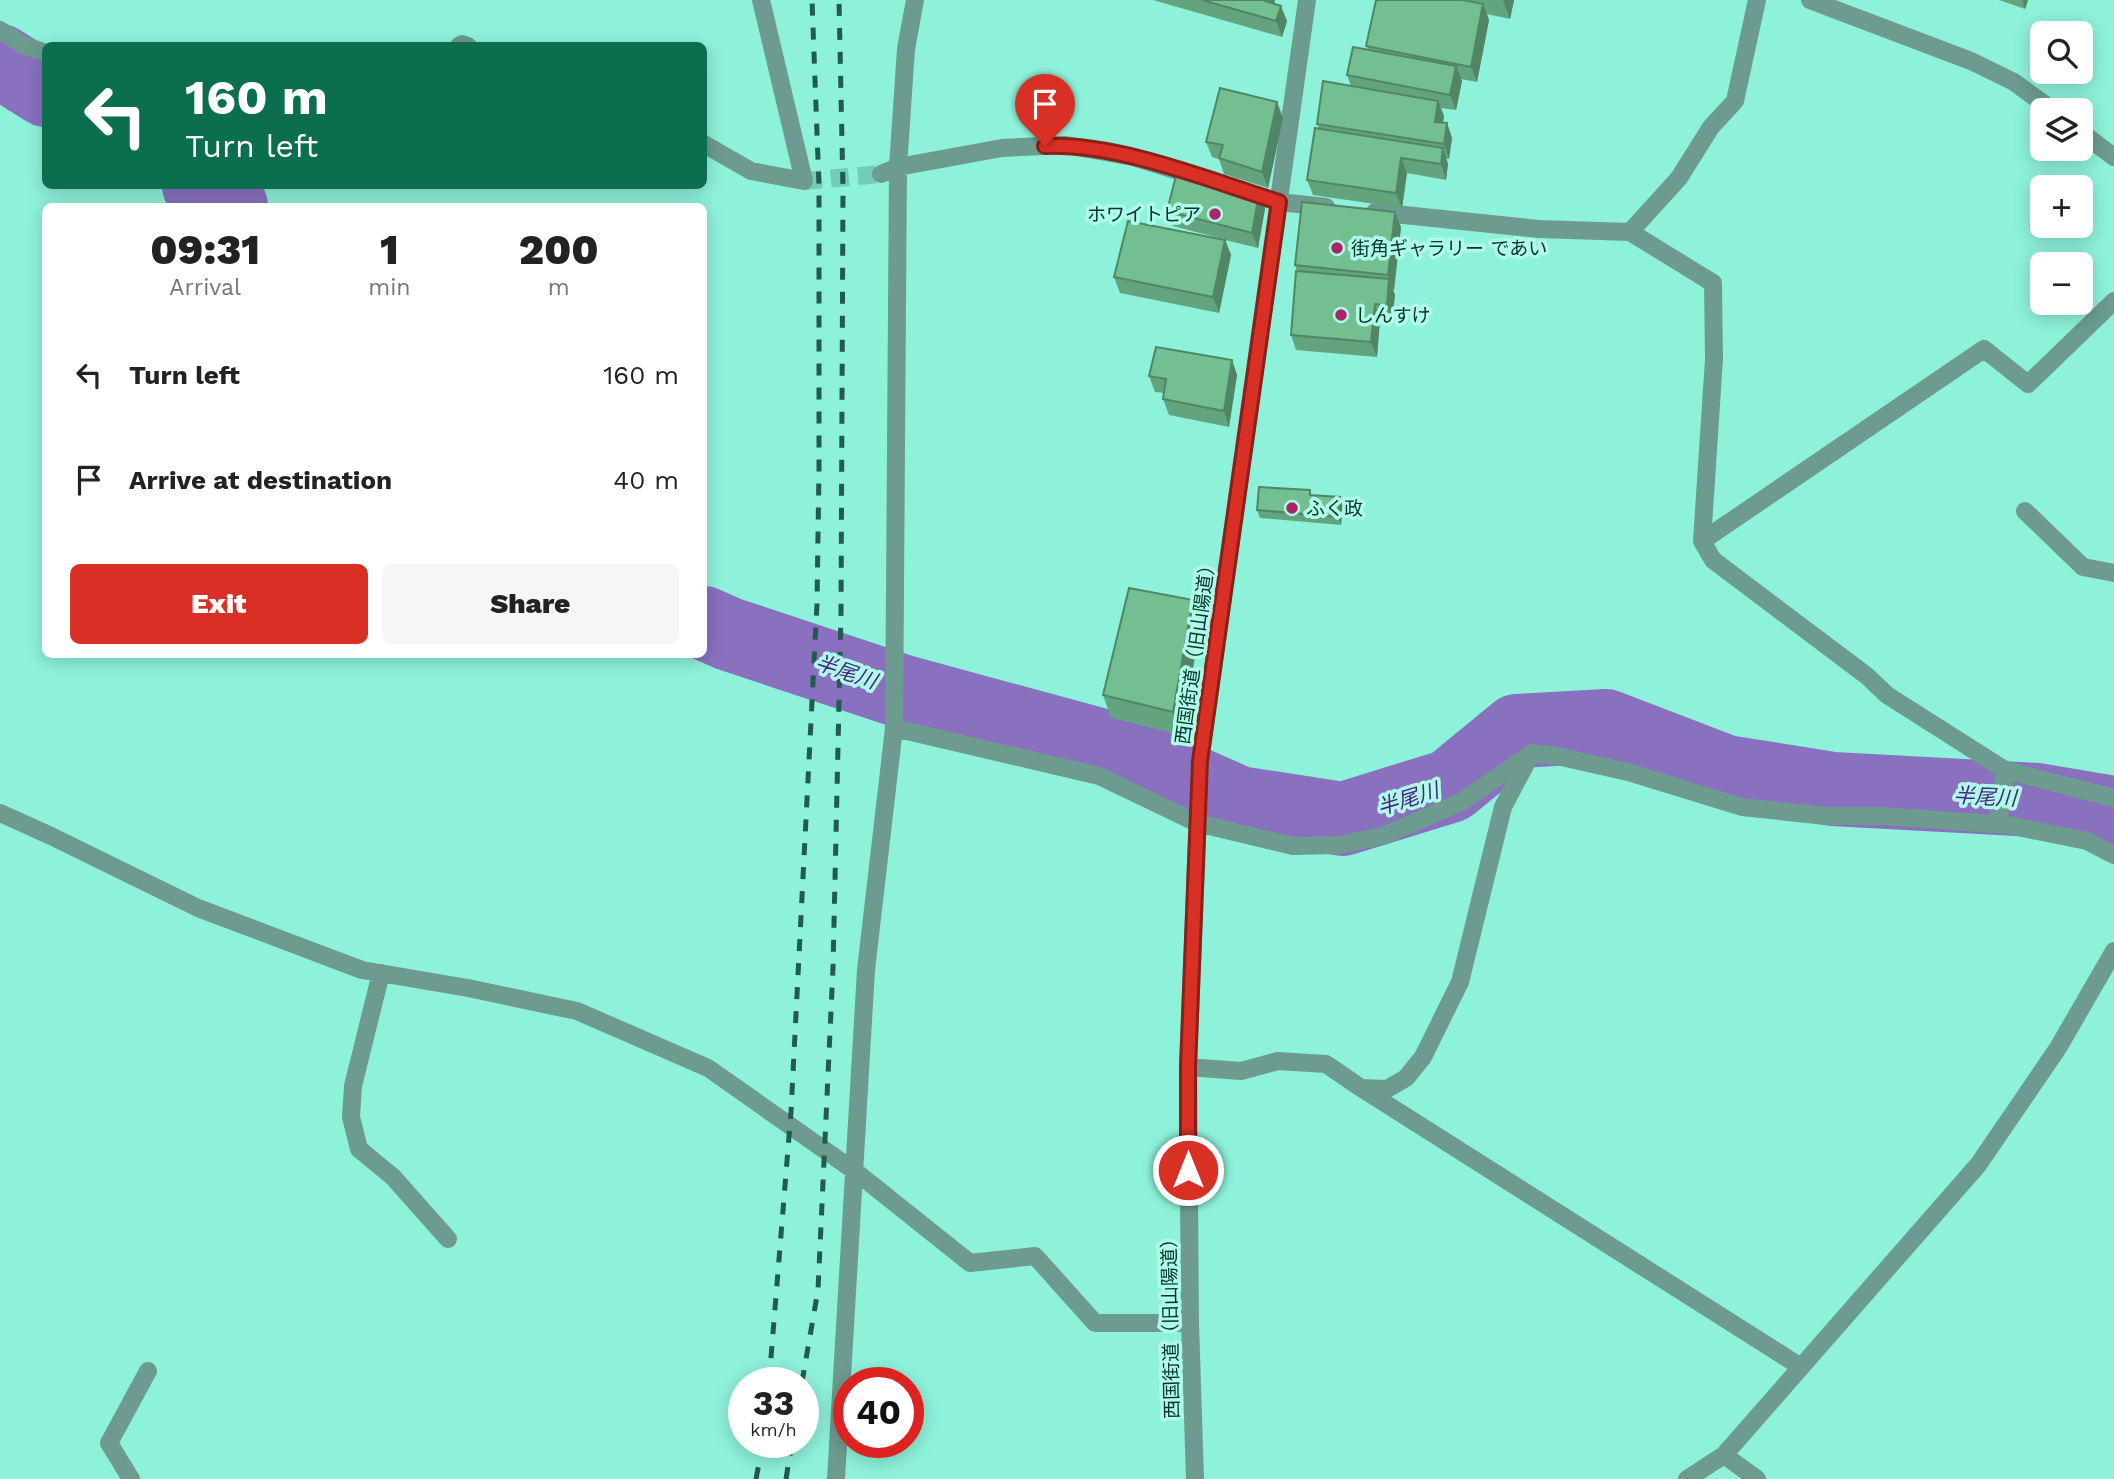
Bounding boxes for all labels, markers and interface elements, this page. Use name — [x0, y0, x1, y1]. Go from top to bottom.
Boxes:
map controls — [2030, 21, 2093, 315]
button: search — [2030, 21, 2093, 84]
text: 160 m — [185, 68, 328, 126]
icon: left — [70, 70, 161, 161]
pin — [1015, 74, 1075, 146]
icon: arrive — [1026, 85, 1064, 123]
button: layers — [2030, 98, 2093, 161]
text: Turn left — [185, 127, 318, 165]
button: + — [2030, 175, 2093, 238]
place label: ホワイトピア — [1087, 203, 1201, 226]
marker: ホワイトピア — [1207, 206, 1223, 222]
text: 09:31 — [150, 225, 260, 274]
text: 1 — [380, 225, 399, 274]
text: 200 — [519, 225, 599, 274]
place label: 街角ギャラリー であい — [1351, 237, 1547, 260]
marker: 街角ギャラリー であい — [1329, 240, 1345, 256]
button: − — [2030, 252, 2093, 315]
text: Arrival — [169, 274, 241, 301]
text: min — [368, 274, 411, 301]
text: m — [548, 274, 570, 301]
place label: しんすけ — [1355, 304, 1431, 327]
marker: しんすけ — [1333, 307, 1349, 323]
icon: left — [70, 356, 108, 394]
text: Turn left — [129, 360, 240, 390]
text: 160 m — [603, 360, 679, 390]
icon: arrive — [70, 461, 108, 499]
text: Arrive at destination — [129, 465, 392, 495]
text: 40 m — [613, 465, 679, 495]
place label: ふく政 — [1306, 497, 1363, 520]
marker: ふく政 — [1284, 500, 1300, 516]
street label: 西国街道（旧山陽道） — [1171, 554, 1220, 746]
button: Exit — [70, 564, 368, 644]
button: Share — [382, 564, 679, 644]
water label: 半尾川 — [812, 649, 882, 694]
water label: 半尾川 — [1374, 777, 1444, 820]
water label: 半尾川 — [1953, 782, 2019, 811]
position arrow — [1151, 1133, 1225, 1207]
street label: 西国街道（旧山陽道） — [1157, 1229, 1184, 1419]
speed limit sign: 40 — [833, 1367, 924, 1458]
text: 33 — [753, 1382, 794, 1424]
text: km/h — [750, 1419, 797, 1440]

